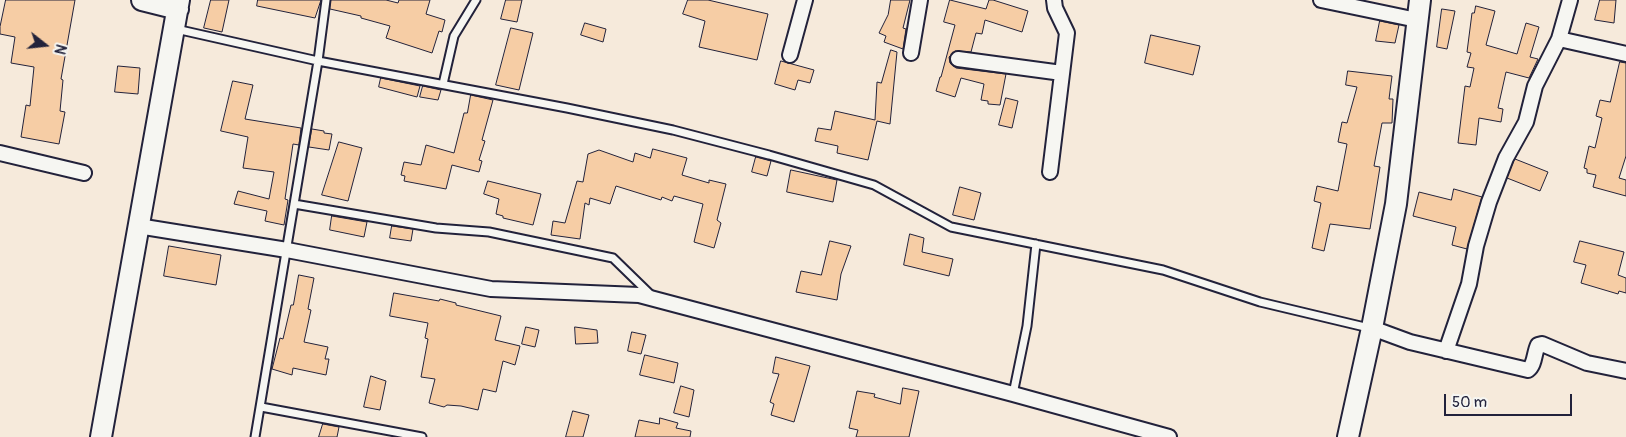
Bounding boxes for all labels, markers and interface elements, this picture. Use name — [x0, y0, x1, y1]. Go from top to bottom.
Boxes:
north arrow — [20, 20, 70, 70]
text: N — [50, 42, 69, 56]
scale bar — [1446, 384, 1574, 416]
text: 50 m — [1452, 393, 1487, 412]

